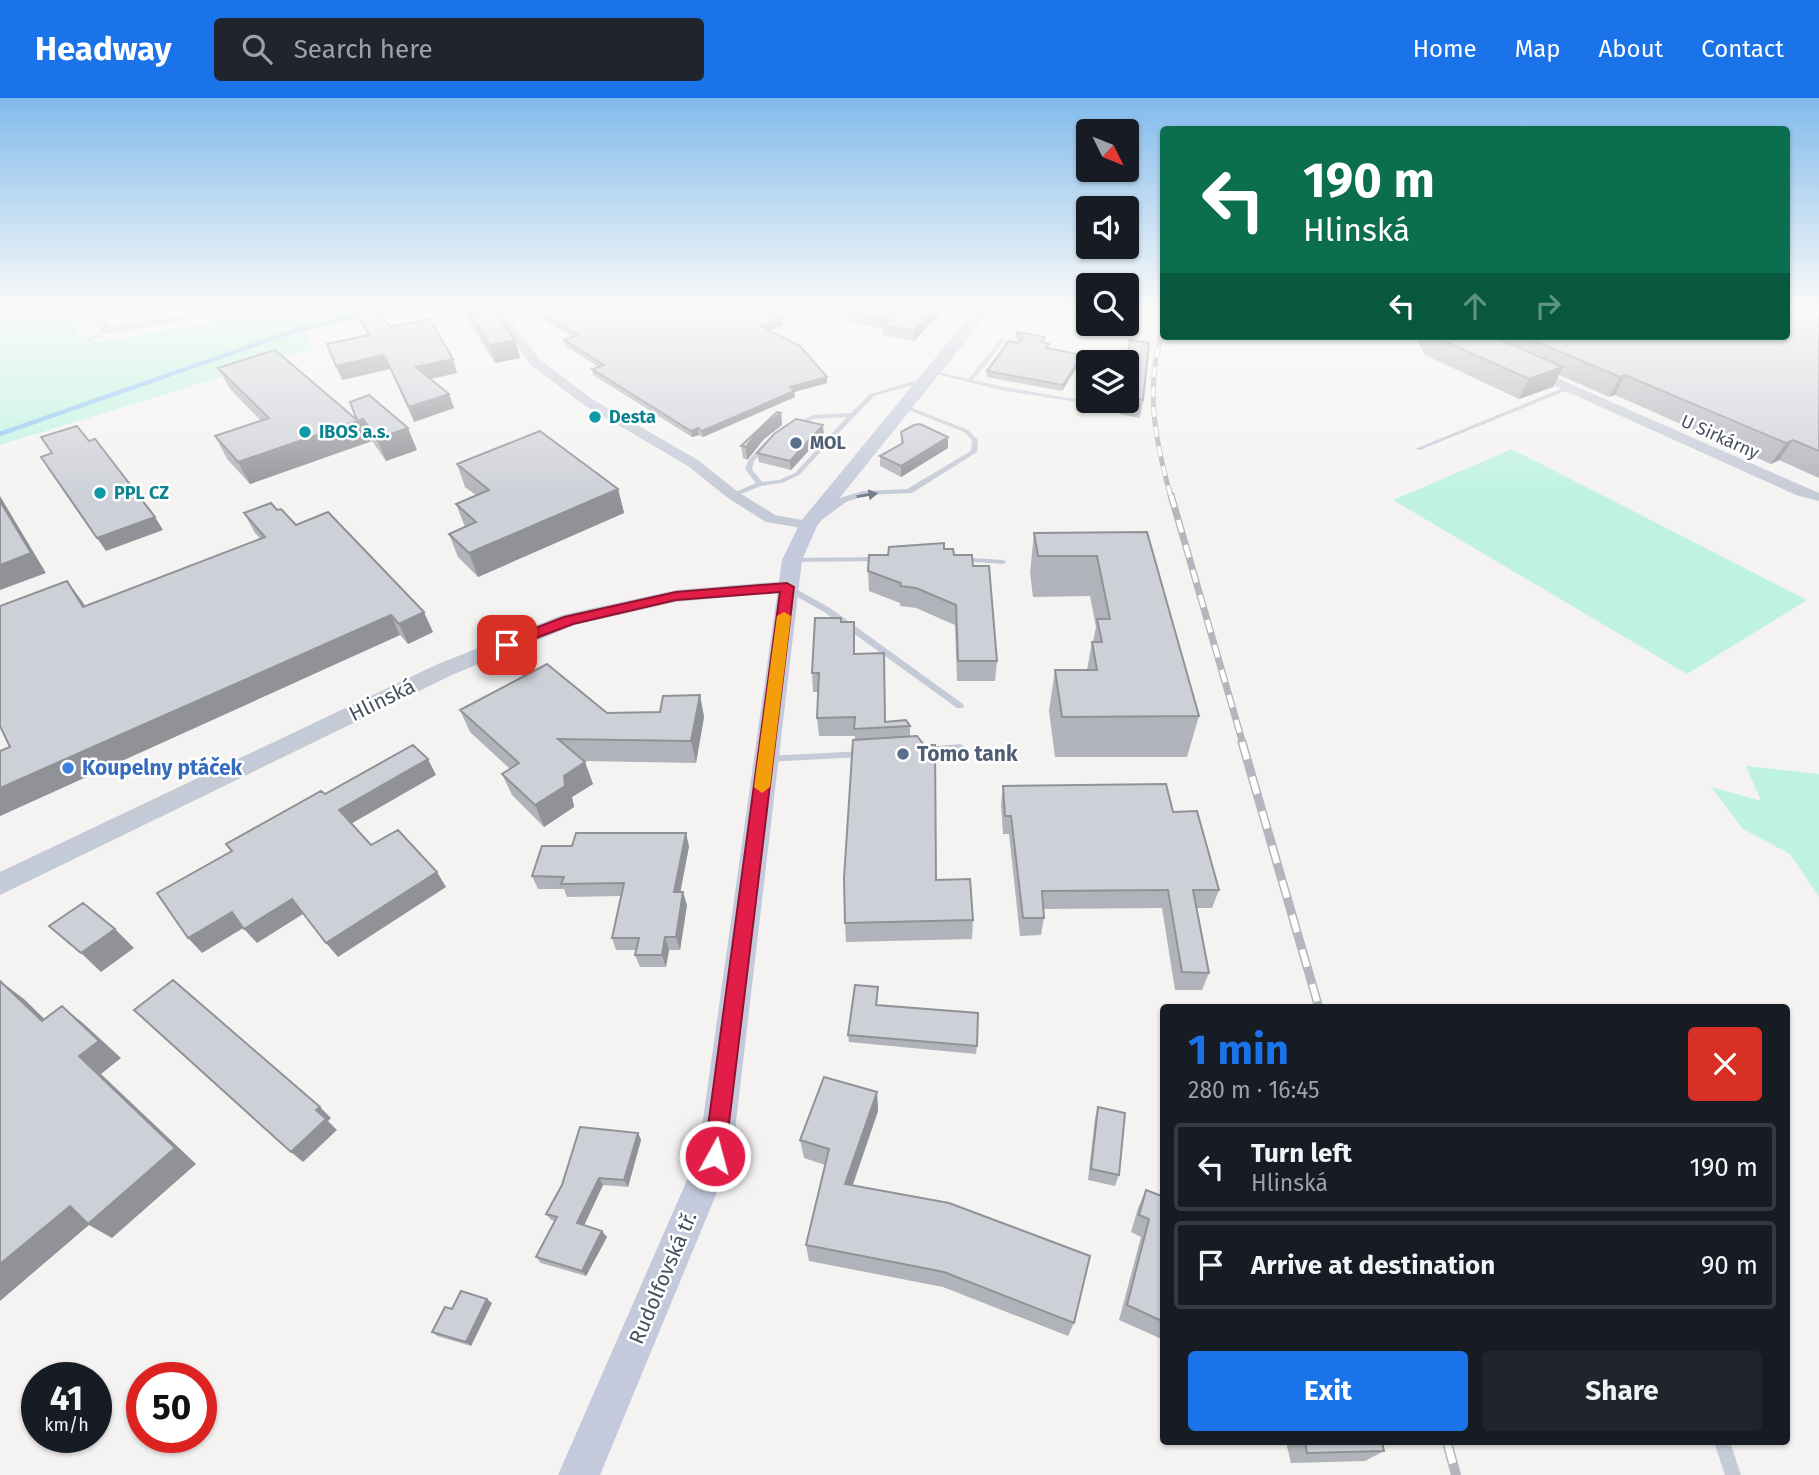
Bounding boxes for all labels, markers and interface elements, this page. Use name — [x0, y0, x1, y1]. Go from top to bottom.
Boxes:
search box — [214, 18, 704, 81]
text: Headway — [35, 29, 172, 69]
icon: search — [238, 30, 276, 68]
text: Search here — [294, 34, 433, 65]
text: Home — [1413, 35, 1477, 63]
text: Map — [1515, 35, 1561, 63]
text: About — [1599, 35, 1663, 63]
text: Contact — [1701, 35, 1784, 63]
north arrow — [1076, 119, 1139, 182]
map controls — [1076, 119, 1139, 413]
text: 190 m — [1303, 151, 1435, 210]
icon: left — [1188, 154, 1279, 245]
button: sound — [1076, 196, 1139, 259]
text: Hlinská — [1303, 211, 1410, 249]
button: search — [1076, 273, 1139, 336]
icon: left — [1383, 287, 1421, 325]
icon: ahead — [1456, 287, 1494, 325]
icon: right — [1529, 287, 1567, 325]
button: layers — [1076, 350, 1139, 413]
place label: Desta — [609, 406, 656, 428]
marker: Desta — [587, 409, 603, 425]
street label: U Sirkárny — [1677, 410, 1763, 464]
place label: IBOS a.s. — [319, 421, 390, 443]
marker: IBOS a.s. — [297, 424, 313, 440]
place label: MOL — [810, 432, 846, 454]
marker: MOL — [788, 435, 804, 451]
place label: PPL CZ — [114, 482, 169, 504]
marker: PPL CZ — [92, 485, 108, 501]
one-way arrow — [856, 489, 878, 500]
pin — [477, 615, 537, 675]
icon: arrive — [488, 626, 526, 664]
street label: Hlinská — [345, 673, 419, 727]
place label: Tomo tank — [917, 741, 1018, 767]
marker: Tomo tank — [895, 746, 911, 762]
place label: Koupelny ptáček — [82, 755, 243, 781]
marker: Koupelny ptáček — [60, 760, 76, 776]
text: 1 min — [1188, 1025, 1289, 1075]
button: close — [1688, 1027, 1762, 1101]
text: 280 m · 16:45 — [1188, 1076, 1320, 1104]
position arrow — [678, 1119, 752, 1193]
text: Turn left — [1251, 1138, 1352, 1169]
icon: left — [1192, 1148, 1230, 1186]
text: 190 m — [1689, 1152, 1758, 1183]
text: Hlinská — [1251, 1169, 1328, 1197]
street label: Rudolfovská tř. — [623, 1208, 703, 1348]
icon: arrive — [1192, 1246, 1230, 1284]
text: Arrive at destination — [1251, 1250, 1495, 1281]
text: 90 m — [1701, 1250, 1758, 1281]
button: Exit — [1188, 1351, 1468, 1431]
button: Share — [1482, 1351, 1762, 1431]
speed limit sign: 50 — [126, 1362, 217, 1453]
text: 41 — [50, 1377, 83, 1419]
text: km/h — [44, 1414, 89, 1436]

